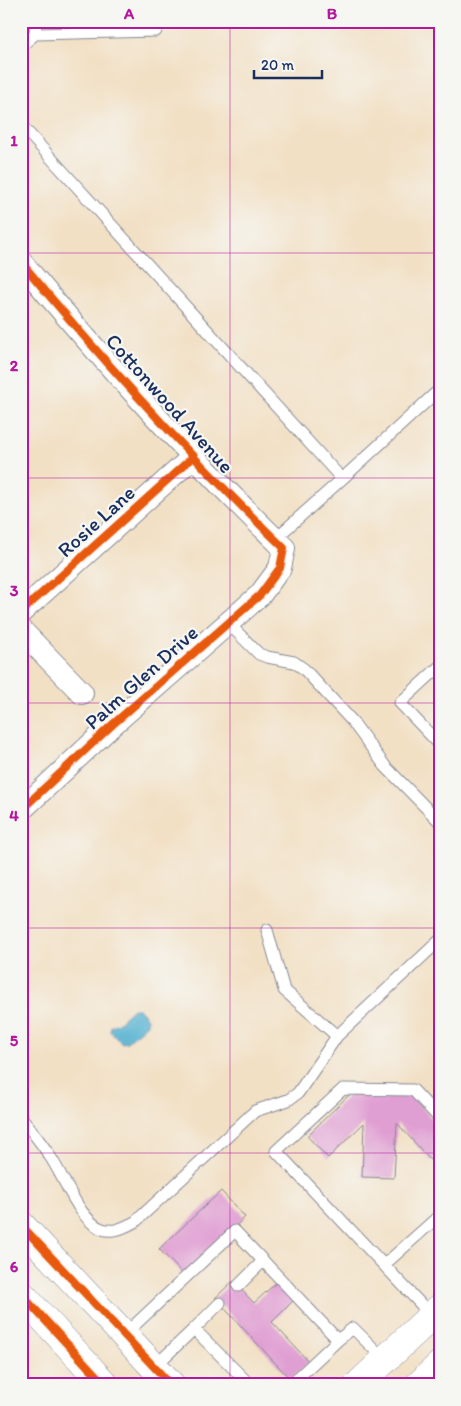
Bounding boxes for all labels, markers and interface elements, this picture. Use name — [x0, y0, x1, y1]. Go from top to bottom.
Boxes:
text: A — [123, 4, 135, 23]
text: B — [327, 4, 338, 23]
scale bar — [254, 48, 321, 80]
text: 20 m — [261, 56, 295, 74]
text: 1 — [10, 131, 18, 150]
street label: Cottonwood Avenue — [101, 328, 239, 478]
text: 2 — [10, 356, 19, 375]
street label: Rosie Lane — [52, 480, 140, 562]
text: 3 — [10, 581, 19, 600]
street label: Palm Glen Drive — [79, 620, 203, 734]
text: 4 — [9, 806, 19, 825]
text: 5 — [10, 1031, 19, 1050]
text: 6 — [10, 1257, 19, 1276]

